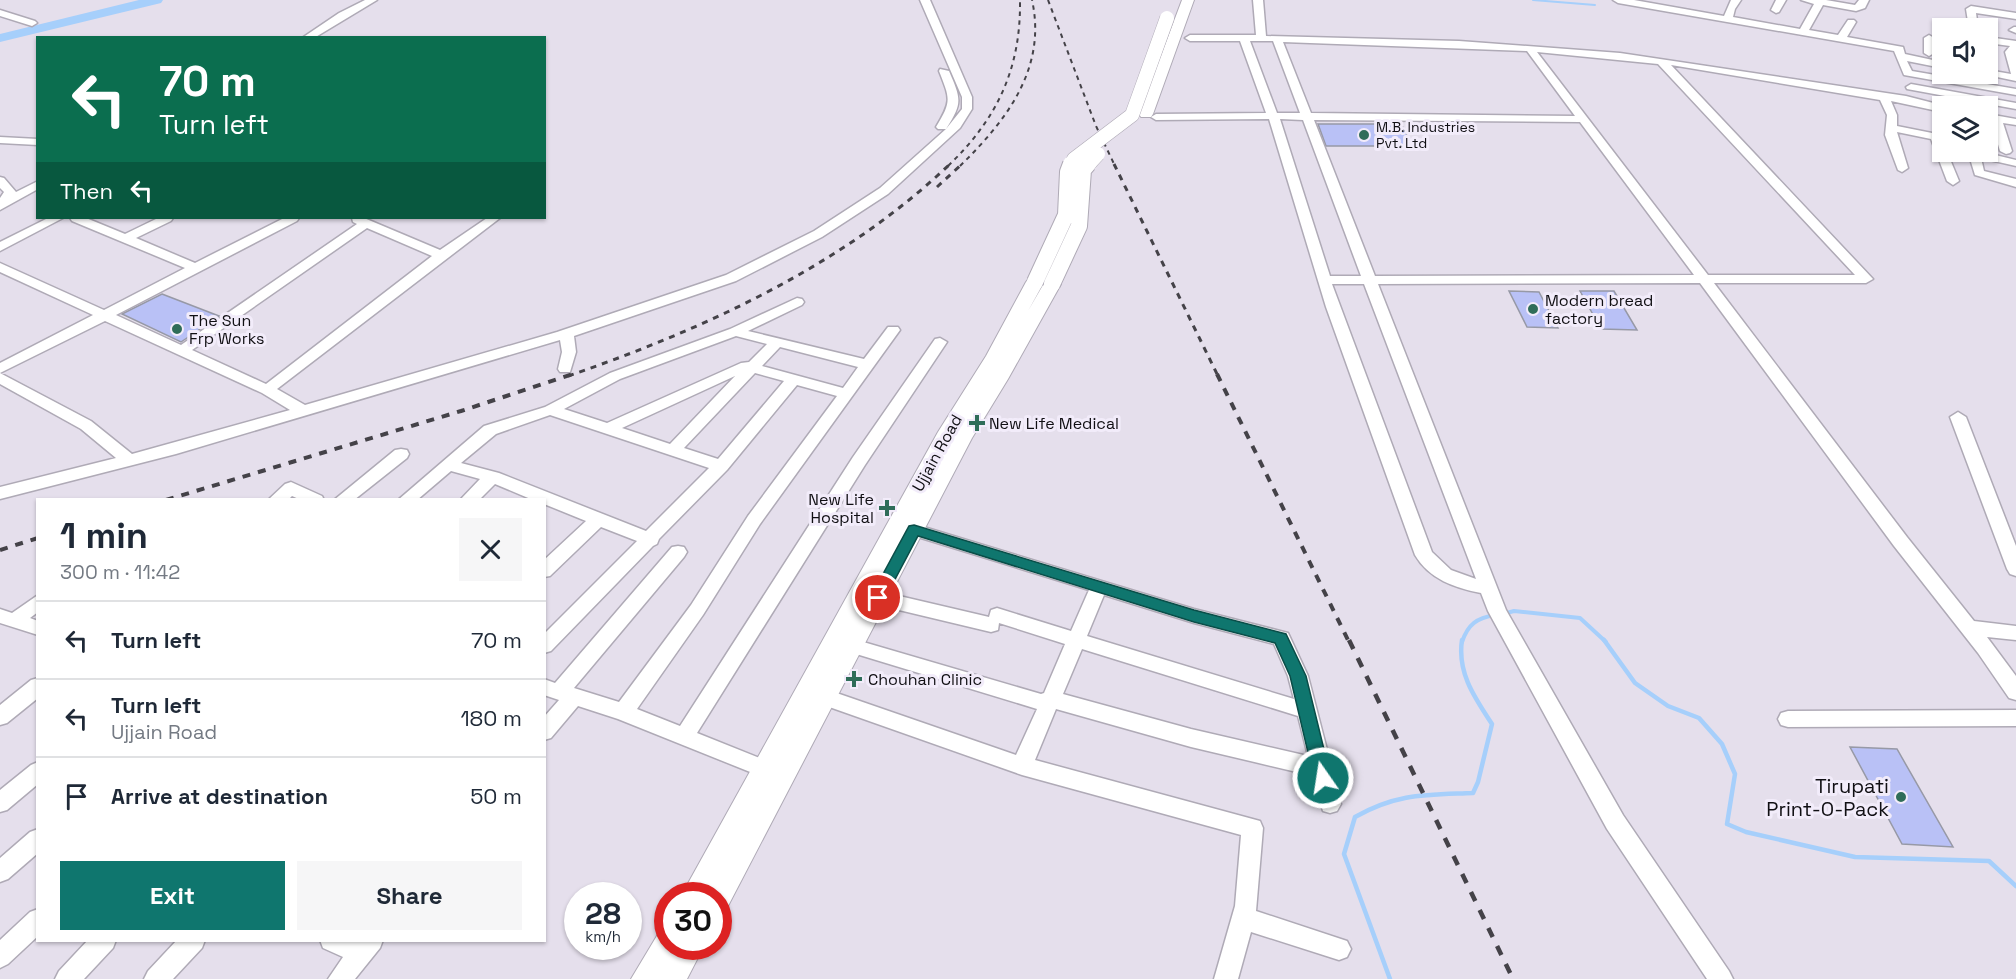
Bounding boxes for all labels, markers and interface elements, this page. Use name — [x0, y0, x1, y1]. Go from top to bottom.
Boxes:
map controls — [1932, 18, 1998, 162]
button: sound — [1932, 18, 1998, 84]
text: 70 m — [159, 55, 256, 108]
icon: left — [60, 60, 138, 138]
button: layers — [1932, 96, 1998, 162]
text: Turn left — [159, 107, 269, 142]
place label: M.B. Industries Pvt. Ltd — [1376, 118, 1475, 152]
marker: M.B. Industries Pvt. Ltd — [1357, 128, 1371, 142]
icon: left — [125, 174, 158, 207]
text: Then — [60, 177, 113, 205]
place label: Modern bread factory — [1545, 290, 1653, 329]
marker: Modern bread factory — [1526, 302, 1540, 316]
place label: The Sun Frp Works — [189, 310, 265, 349]
marker: The Sun Frp Works — [170, 322, 184, 336]
street label: Ujjain Road — [907, 411, 967, 495]
place label: New Life Medical — [989, 413, 1119, 434]
marker: New Life Medical — [970, 416, 984, 430]
place label: New Life Hospital — [808, 489, 874, 528]
marker: New Life Hospital — [878, 499, 896, 517]
text: 1 min — [60, 513, 148, 559]
button: close — [459, 518, 522, 581]
text: 300 m · 11:42 — [60, 559, 180, 585]
pin — [852, 572, 903, 623]
icon: arrive — [861, 581, 894, 614]
icon: left — [60, 624, 93, 657]
text: Turn left — [111, 626, 201, 654]
text: 70 m — [471, 626, 522, 654]
place label: Chouhan Clinic — [868, 669, 982, 690]
marker: Chouhan Clinic — [845, 670, 863, 688]
text: Turn left — [111, 691, 201, 719]
icon: left — [60, 702, 93, 735]
text: 180 m — [460, 704, 522, 732]
text: Ujjain Road — [111, 719, 217, 745]
position arrow — [1291, 746, 1355, 810]
place label: Tirupati Print-O-Pack — [1766, 773, 1889, 822]
icon: arrive — [60, 780, 93, 813]
text: Arrive at destination — [111, 782, 328, 810]
text: 50 m — [470, 782, 522, 810]
marker: Tirupati Print-O-Pack — [1894, 790, 1908, 804]
button: Exit — [60, 861, 285, 930]
button: Share — [297, 861, 522, 930]
speed limit sign: 30 — [654, 882, 732, 960]
text: 28 — [585, 894, 621, 933]
text: km/h — [585, 927, 621, 946]

